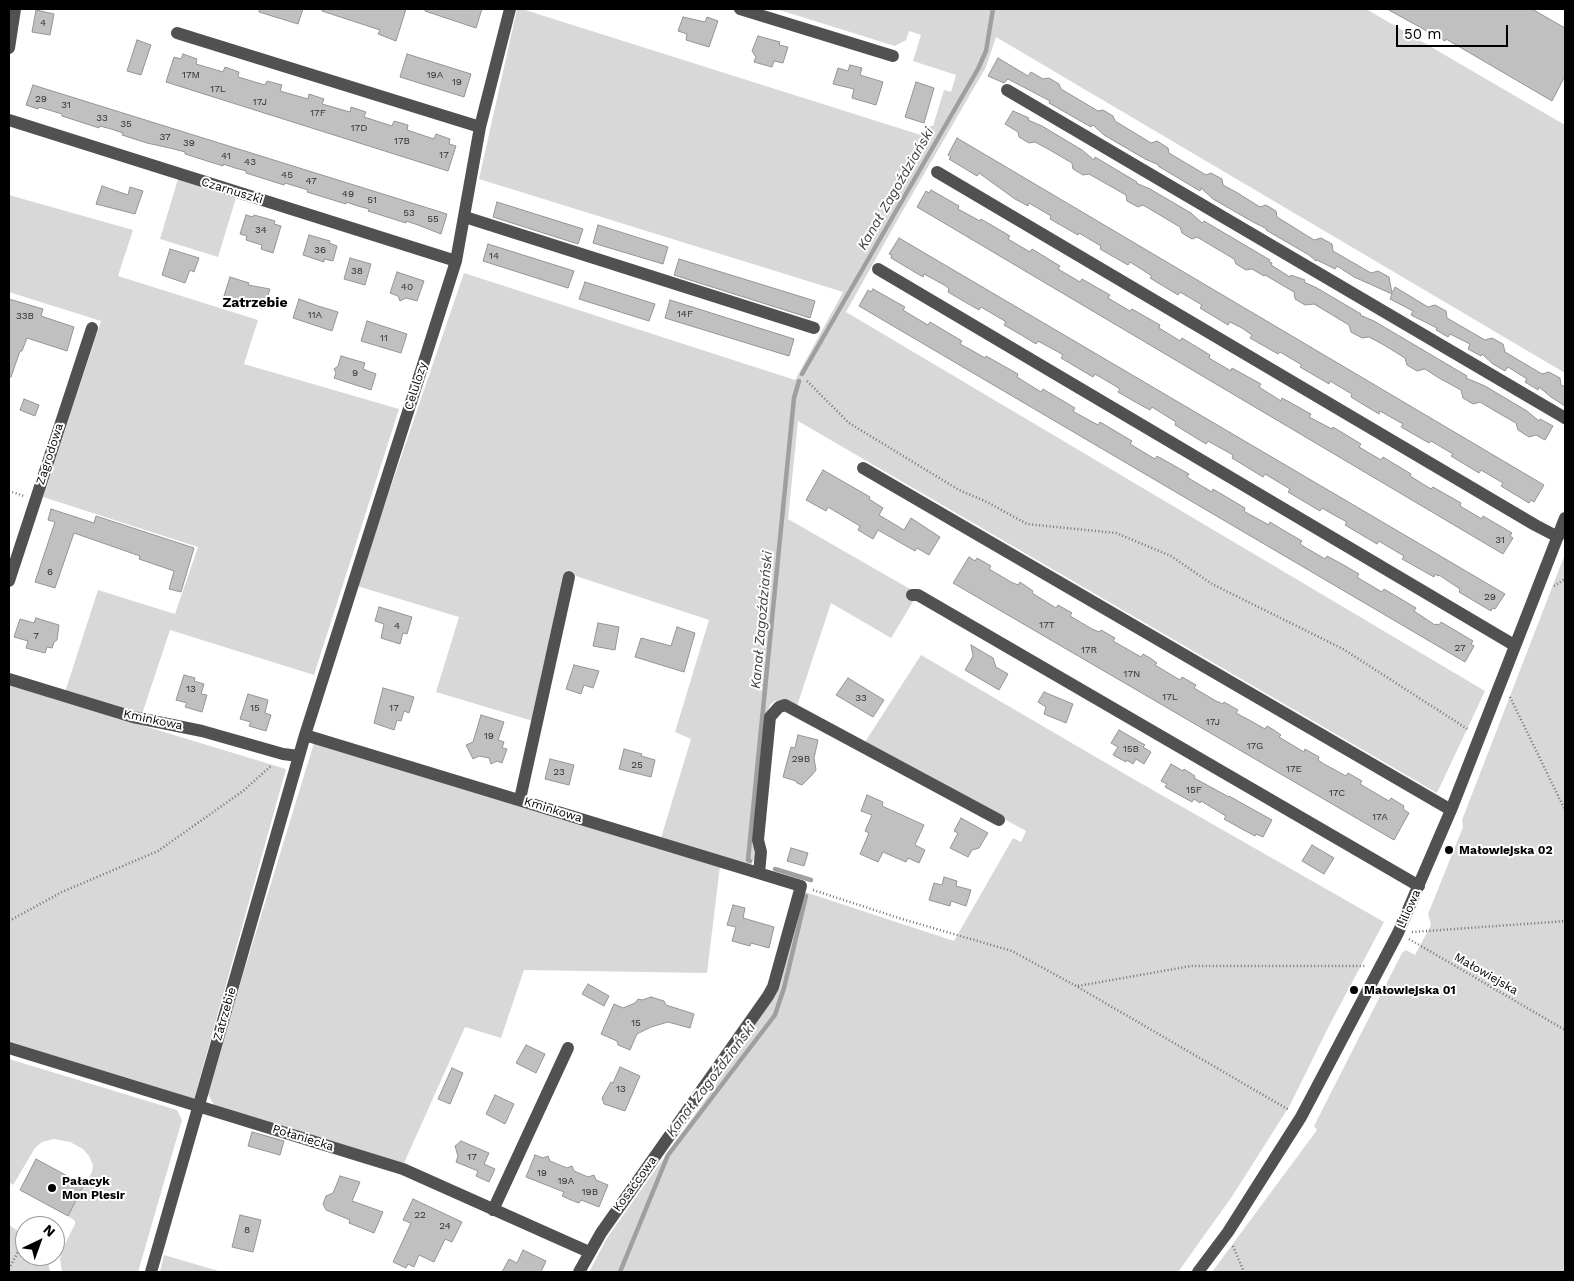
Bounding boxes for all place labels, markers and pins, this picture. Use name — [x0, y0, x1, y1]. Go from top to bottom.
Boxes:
place label: Małowiejska 02 — [1459, 843, 1553, 857]
marker: Małowiejska 02 — [1443, 844, 1455, 856]
place label: Małowiejska 01 — [1364, 983, 1456, 997]
marker: Małowiejska 01 — [1348, 984, 1360, 996]
place label: Pałacyk Mon Plesir — [62, 1174, 125, 1202]
marker: Pałacyk Mon Plesir — [46, 1182, 58, 1194]

